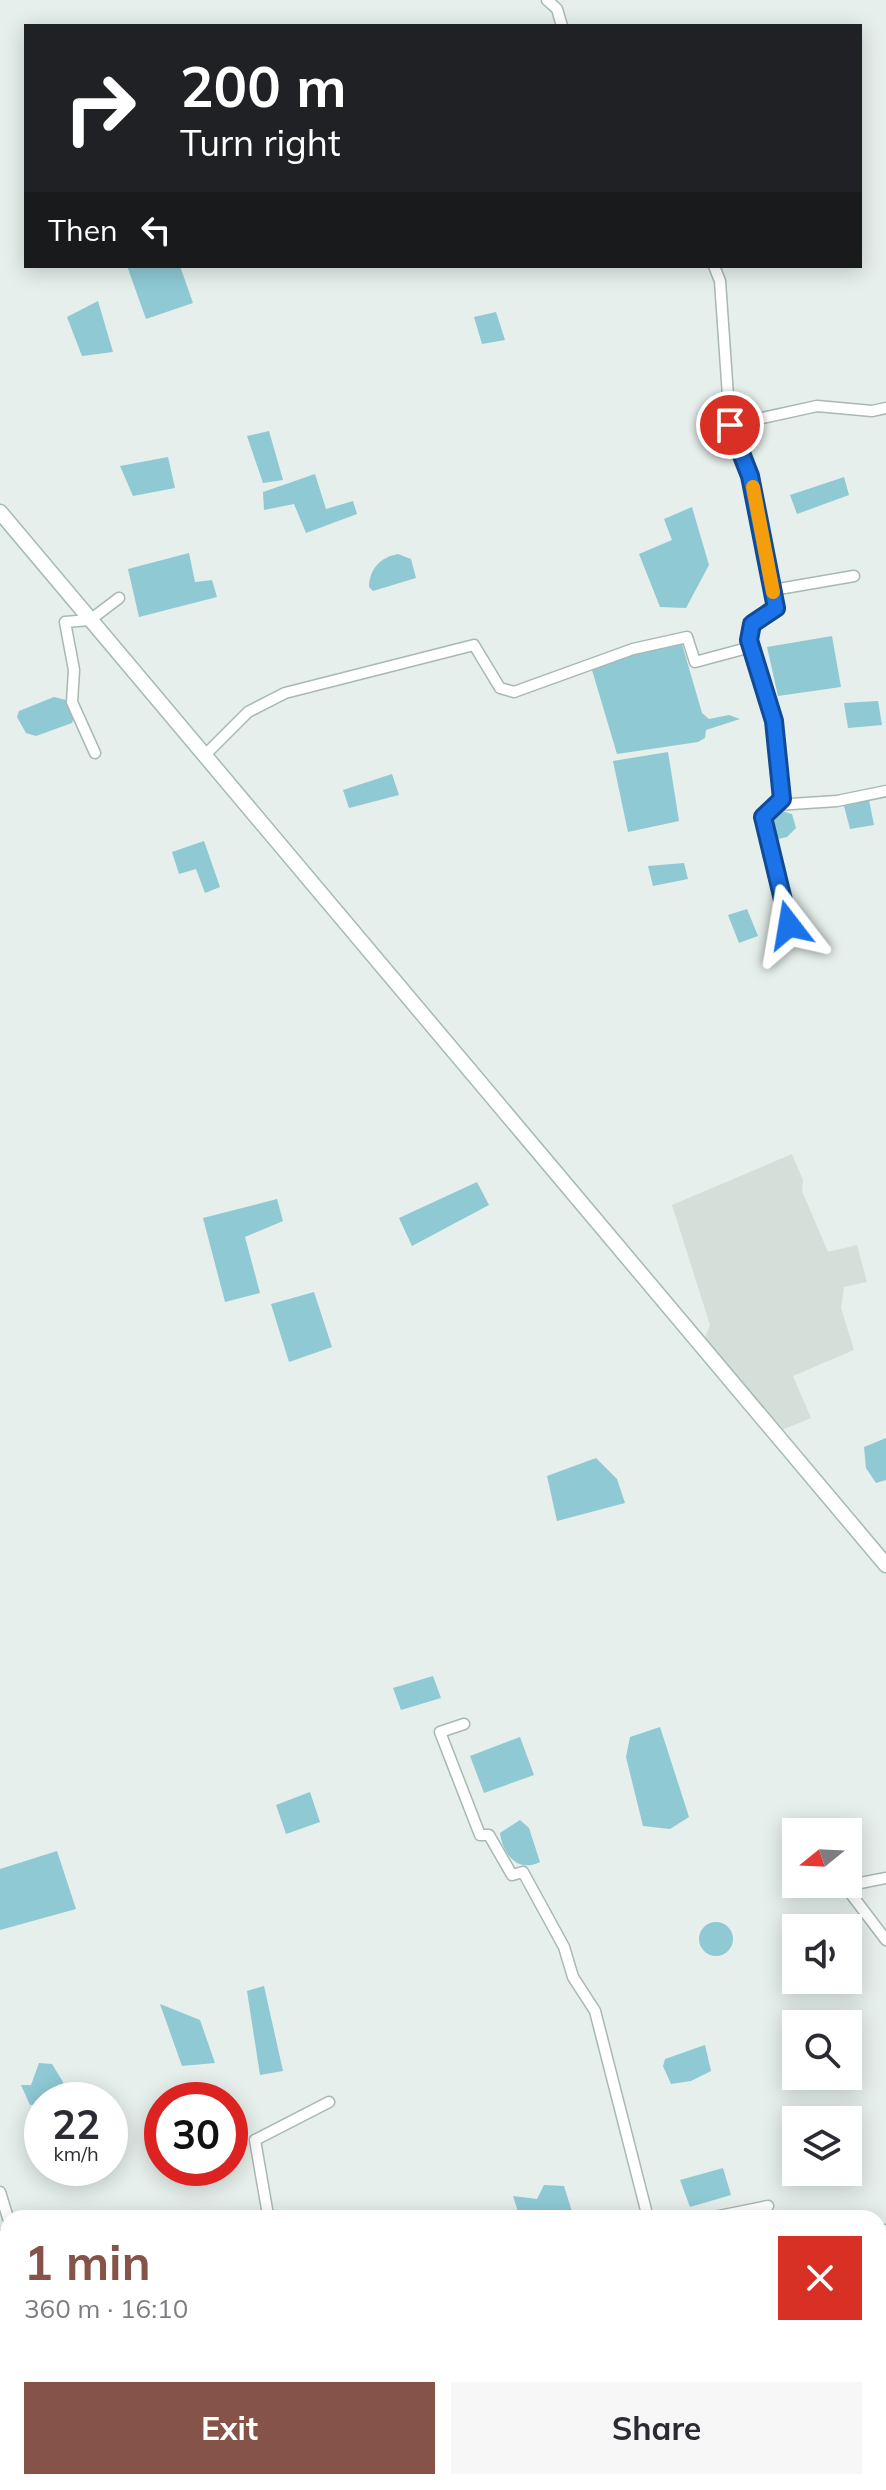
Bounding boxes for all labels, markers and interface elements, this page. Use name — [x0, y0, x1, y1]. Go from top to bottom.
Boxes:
text: 200 m — [180, 51, 347, 121]
icon: right — [48, 56, 152, 160]
text: Turn right — [180, 120, 341, 165]
icon: left — [134, 208, 178, 252]
text: Then — [48, 211, 118, 249]
pin — [696, 391, 764, 459]
icon: arrive — [708, 403, 752, 447]
position arrow — [747, 883, 831, 967]
north arrow — [782, 1818, 862, 1898]
map controls — [782, 1818, 862, 2186]
button: sound — [782, 1914, 862, 1994]
button: search — [782, 2010, 862, 2090]
speed limit sign: 30 — [144, 2082, 248, 2186]
text: 22 — [52, 2099, 100, 2149]
button: layers — [782, 2106, 862, 2186]
text: km/h — [53, 2141, 99, 2166]
text: 1 min — [24, 2232, 151, 2292]
button: close — [778, 2236, 862, 2320]
text: 360 m · 16:10 — [24, 2292, 188, 2325]
button: Exit — [24, 2382, 435, 2474]
button: Share — [451, 2382, 862, 2474]

